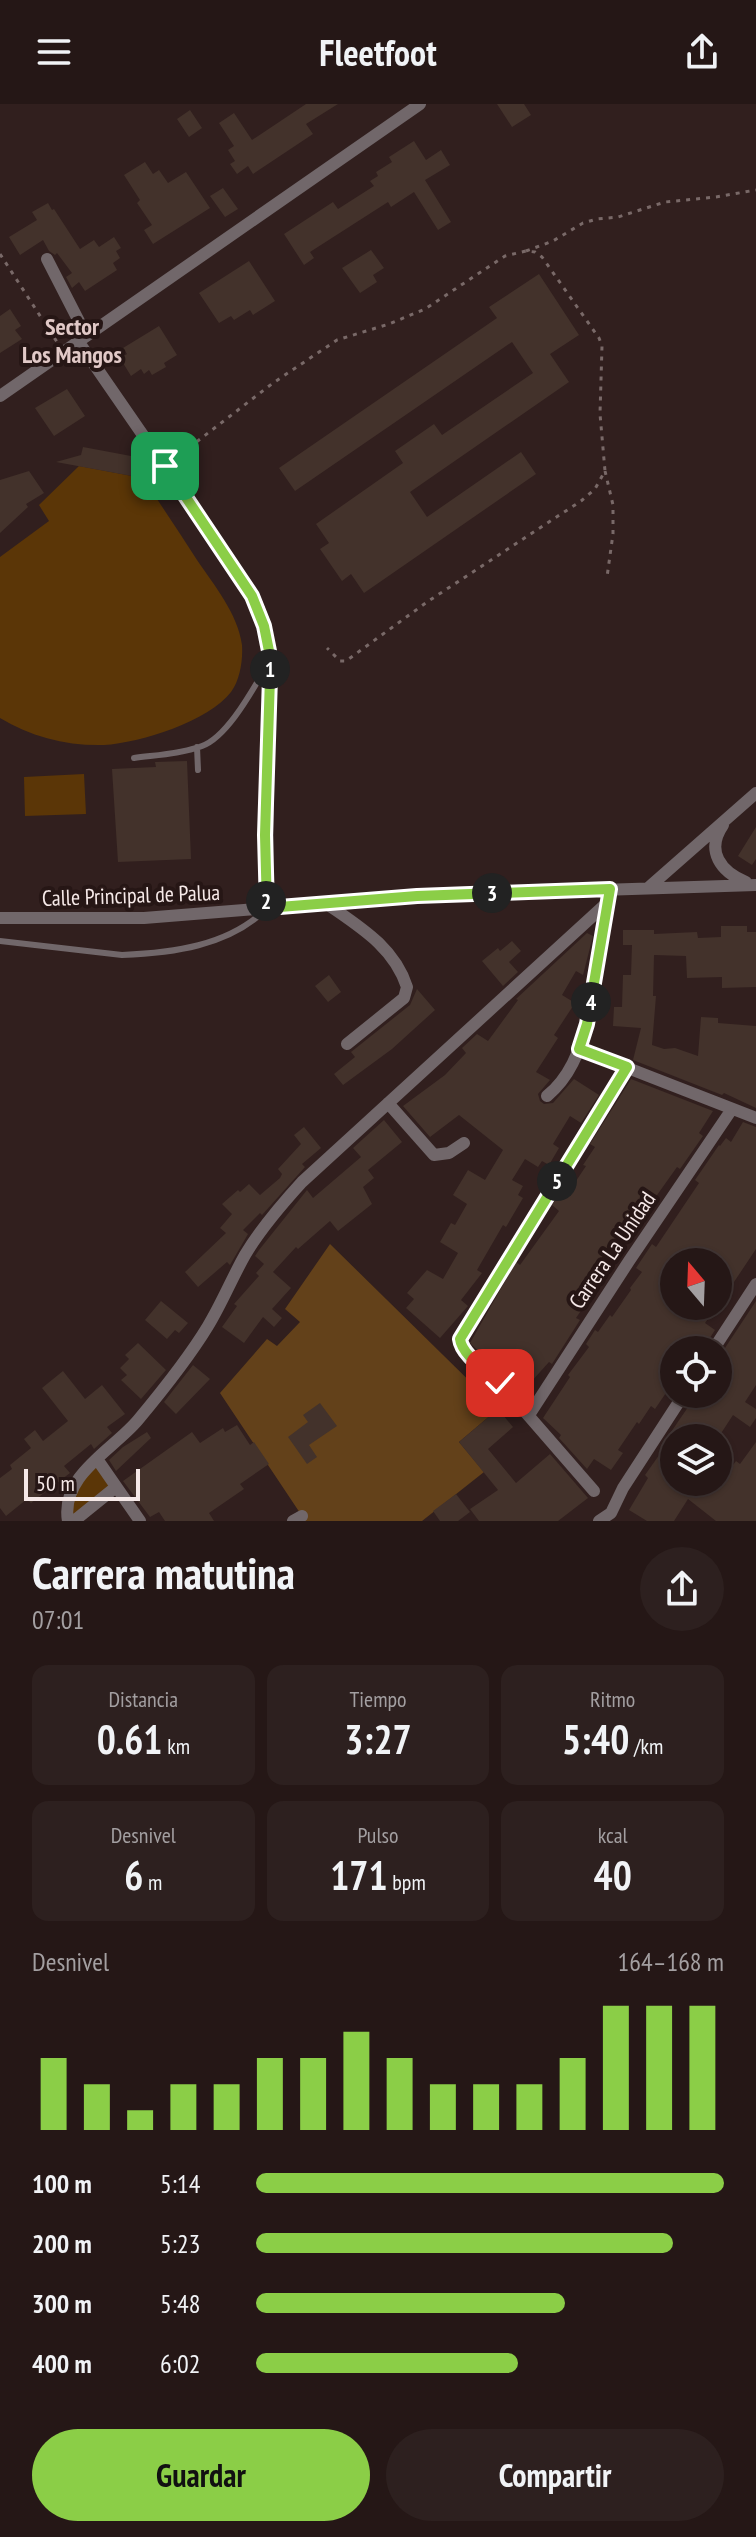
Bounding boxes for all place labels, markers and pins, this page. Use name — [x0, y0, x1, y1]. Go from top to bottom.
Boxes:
pin — [131, 432, 199, 500]
pin: 1 — [250, 649, 290, 689]
pin: 3 — [472, 873, 512, 913]
pin: 2 — [246, 881, 286, 921]
pin: 4 — [571, 982, 611, 1022]
pin: 5 — [537, 1161, 577, 1201]
pin — [466, 1349, 534, 1417]

